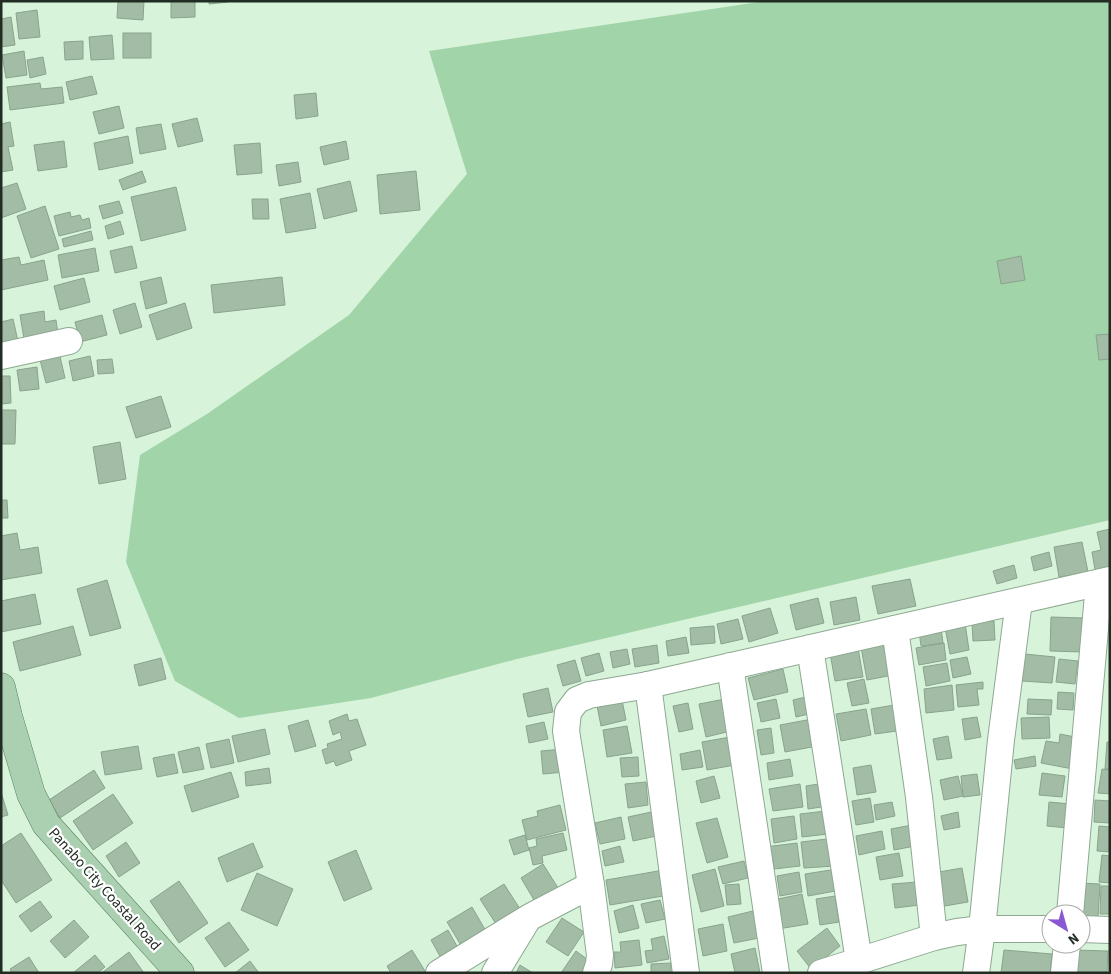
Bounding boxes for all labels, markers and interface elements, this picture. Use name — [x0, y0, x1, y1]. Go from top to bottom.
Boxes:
street label: Panabo City Coastal Road — [44, 823, 166, 956]
north arrow — [1041, 904, 1091, 954]
text: N — [1063, 928, 1083, 949]

